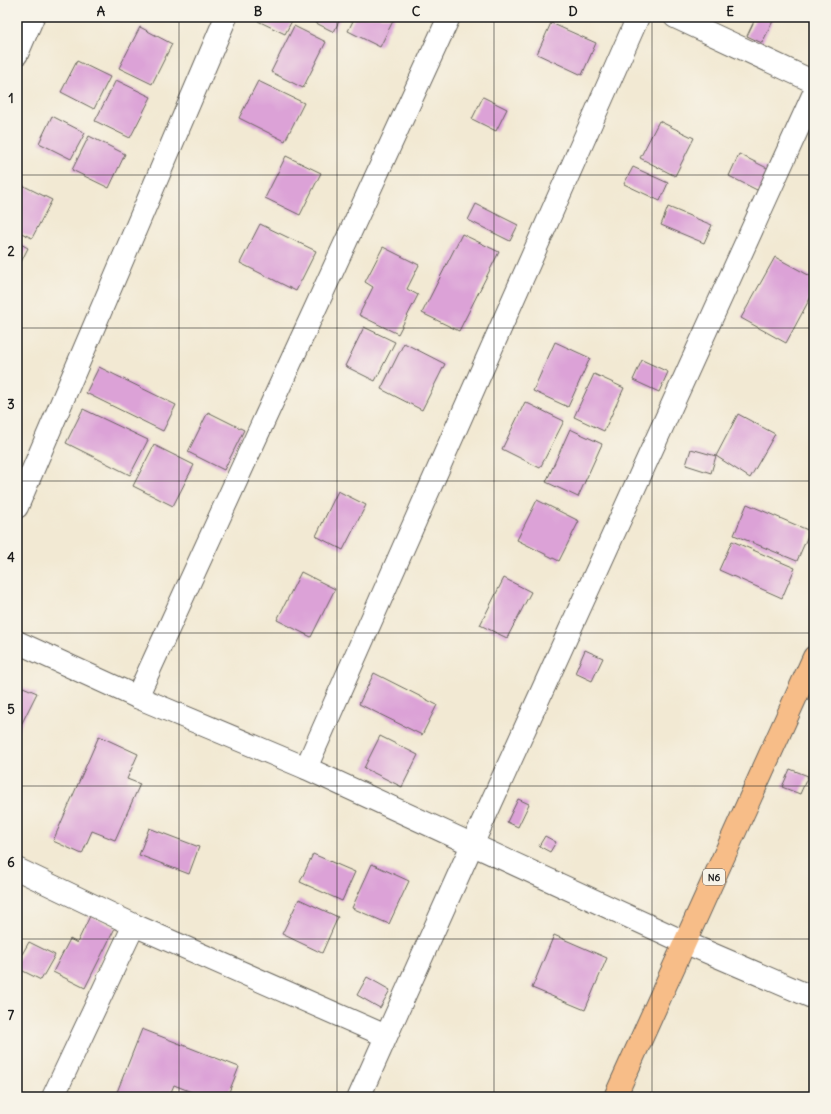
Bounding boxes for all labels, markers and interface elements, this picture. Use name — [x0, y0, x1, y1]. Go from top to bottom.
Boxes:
text: A — [97, 3, 106, 20]
text: B — [254, 3, 263, 20]
text: C — [412, 3, 421, 20]
text: D — [568, 3, 578, 20]
text: E — [726, 3, 734, 20]
text: 1 — [8, 90, 14, 107]
text: 2 — [7, 243, 15, 260]
text: 3 — [7, 396, 15, 413]
text: 4 — [7, 549, 15, 566]
text: 5 — [7, 701, 15, 718]
text: 6 — [7, 854, 15, 871]
road number: N6 — [703, 869, 725, 885]
text: 7 — [8, 1007, 15, 1024]

